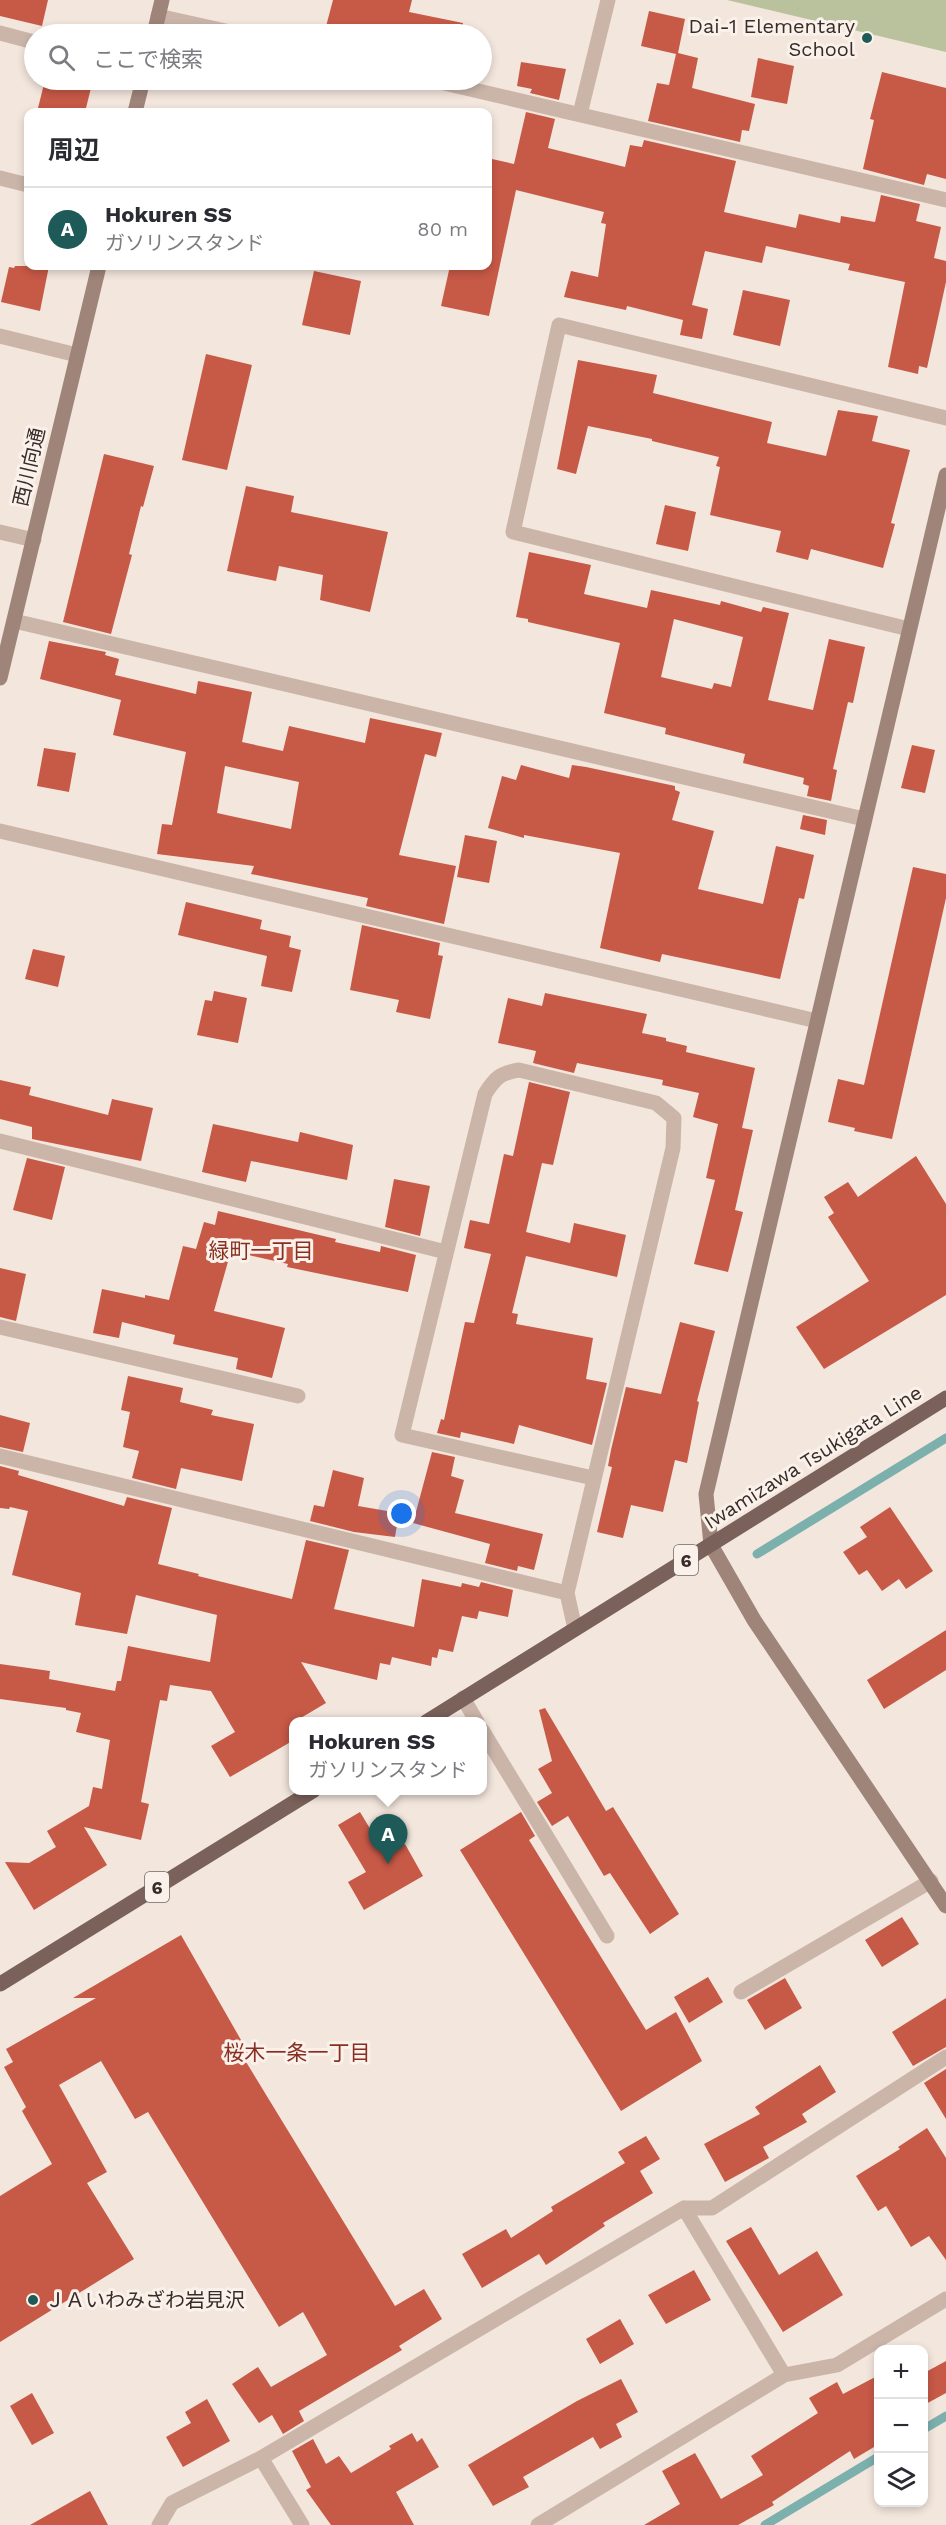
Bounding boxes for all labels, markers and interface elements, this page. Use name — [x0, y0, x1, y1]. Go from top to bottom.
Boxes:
place label: Dai-1 Elementary School — [689, 14, 856, 61]
search box — [24, 24, 492, 90]
marker: Dai-1 Elementary School — [860, 31, 874, 45]
icon: search — [45, 41, 78, 74]
text: ここで検索 — [93, 47, 203, 72]
text: 周辺 — [48, 135, 100, 165]
text: Hokuren SS — [105, 202, 232, 227]
text: A — [61, 217, 74, 241]
text: 80 m — [417, 217, 468, 241]
text: ガソリンスタンド — [105, 231, 265, 255]
street label: 西川向通 — [8, 425, 50, 509]
district label: 緑町一丁目 — [209, 1238, 314, 1263]
street label: Iwamizawa Tsukigata Line — [700, 1380, 926, 1534]
your location — [387, 1499, 416, 1528]
road number: 6 — [674, 1545, 698, 1575]
popup — [289, 1717, 487, 1795]
text: Hokuren SS — [308, 1729, 435, 1754]
text: ガソリンスタンド — [308, 1758, 468, 1782]
pin: A — [368, 1814, 408, 1864]
road number: 6 — [145, 1872, 169, 1902]
district label: 桜木一条一丁目 — [224, 2040, 371, 2065]
place label: ＪＡいわみざわ岩見沢 — [45, 2288, 245, 2312]
marker: ＪＡいわみざわ岩見沢 — [26, 2293, 40, 2307]
map controls — [874, 2345, 928, 2507]
button: + — [874, 2345, 928, 2399]
button: − — [874, 2399, 928, 2453]
button: layers — [874, 2453, 928, 2507]

